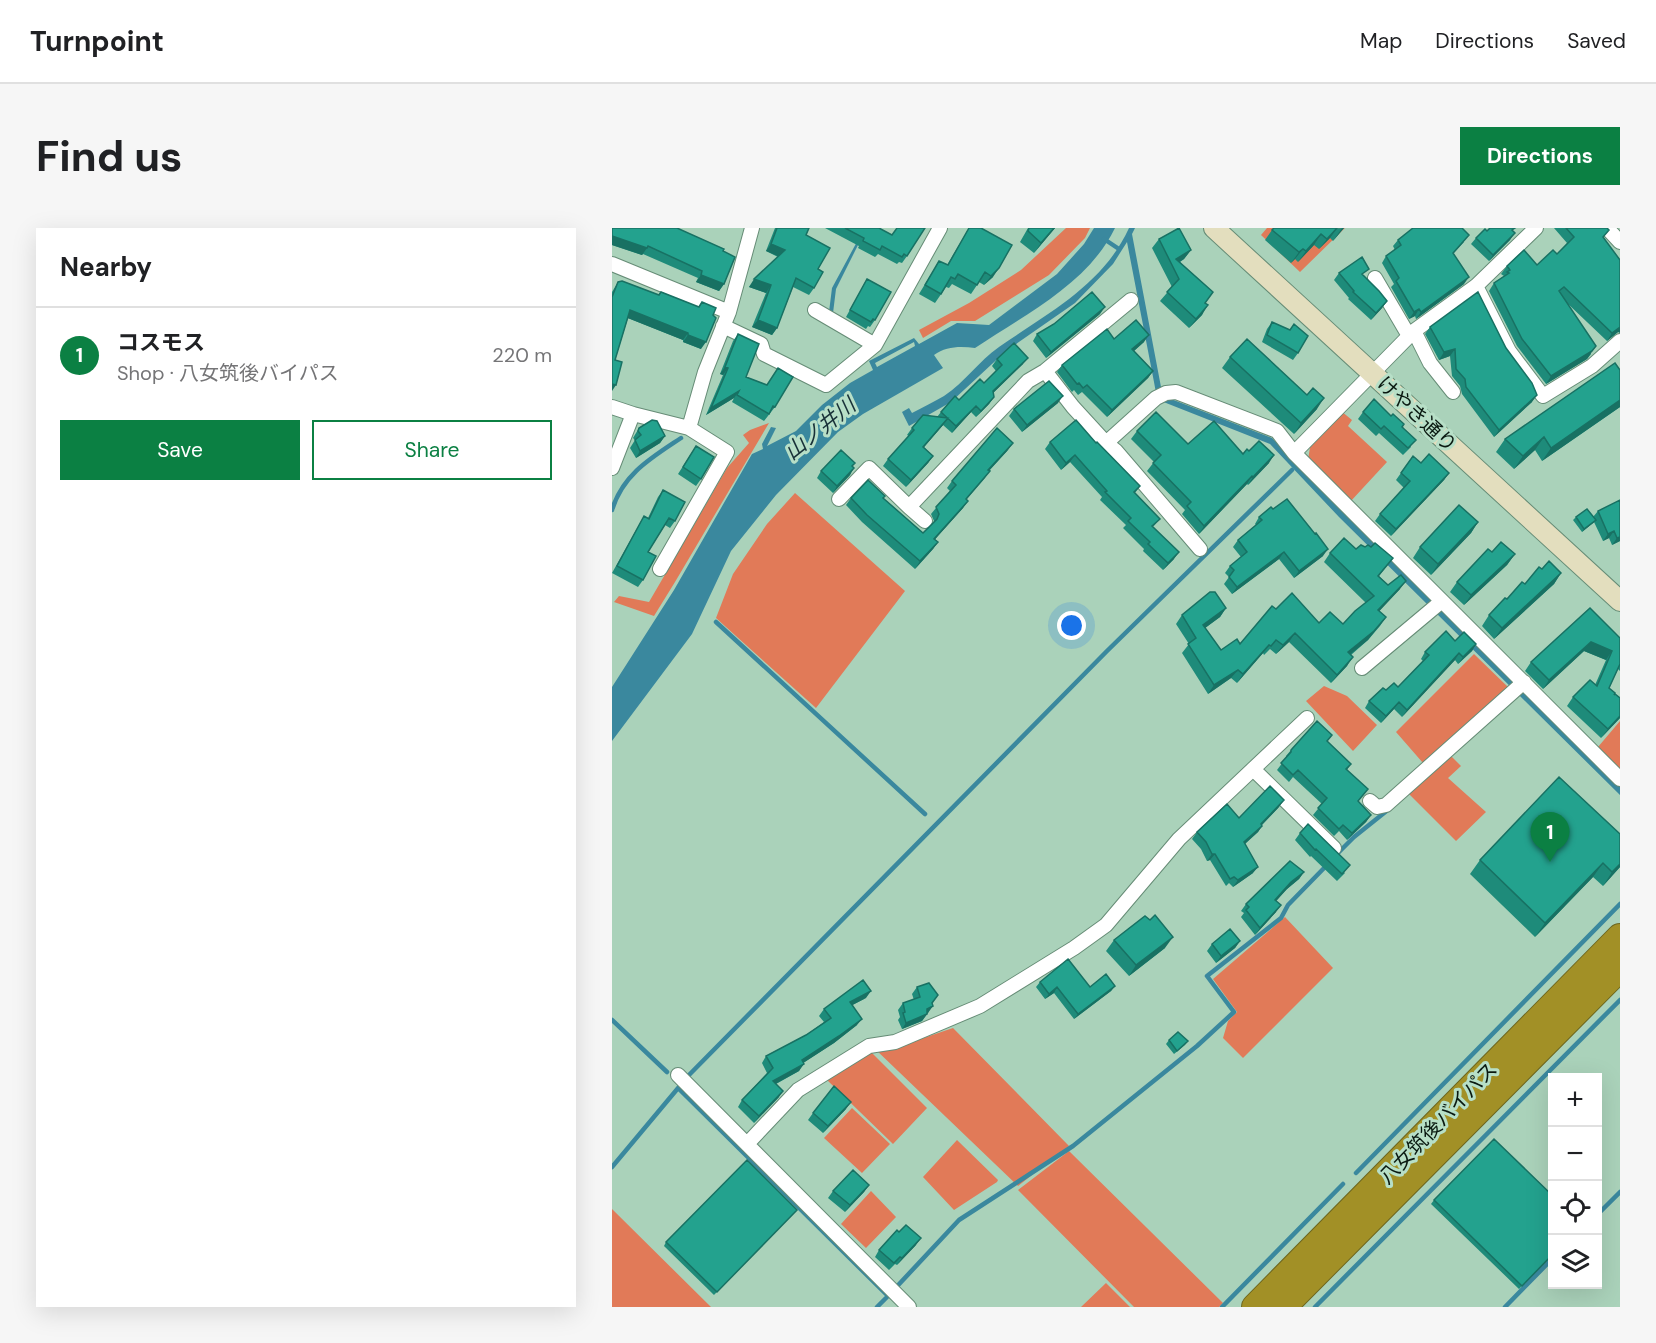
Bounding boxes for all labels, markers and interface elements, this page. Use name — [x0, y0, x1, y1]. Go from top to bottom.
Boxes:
text: Turnpoint — [30, 23, 164, 60]
text: Map — [1360, 27, 1402, 55]
text: Directions — [1435, 27, 1534, 55]
text: Saved — [1567, 27, 1626, 55]
button: Directions — [1460, 127, 1620, 185]
text: Find us — [36, 129, 182, 184]
text: Nearby — [60, 250, 152, 284]
text: コスモス — [117, 328, 205, 357]
text: 1 — [76, 342, 83, 368]
text: 220 m — [492, 342, 552, 368]
text: Shop · 八女筑後バイパス — [117, 360, 339, 386]
street label: けやき通り — [1372, 370, 1462, 458]
water label: 山ノ井川 — [779, 390, 863, 466]
button: Save — [60, 420, 300, 480]
button: Share — [312, 420, 552, 480]
your location — [1057, 611, 1086, 640]
pin: 1 — [1530, 812, 1570, 862]
street label: 八女筑後バイパス — [1373, 1057, 1503, 1189]
map controls — [1548, 1073, 1602, 1289]
button: + — [1548, 1073, 1602, 1127]
button: − — [1548, 1127, 1602, 1181]
button: locate — [1548, 1181, 1602, 1235]
button: layers — [1548, 1235, 1602, 1289]

